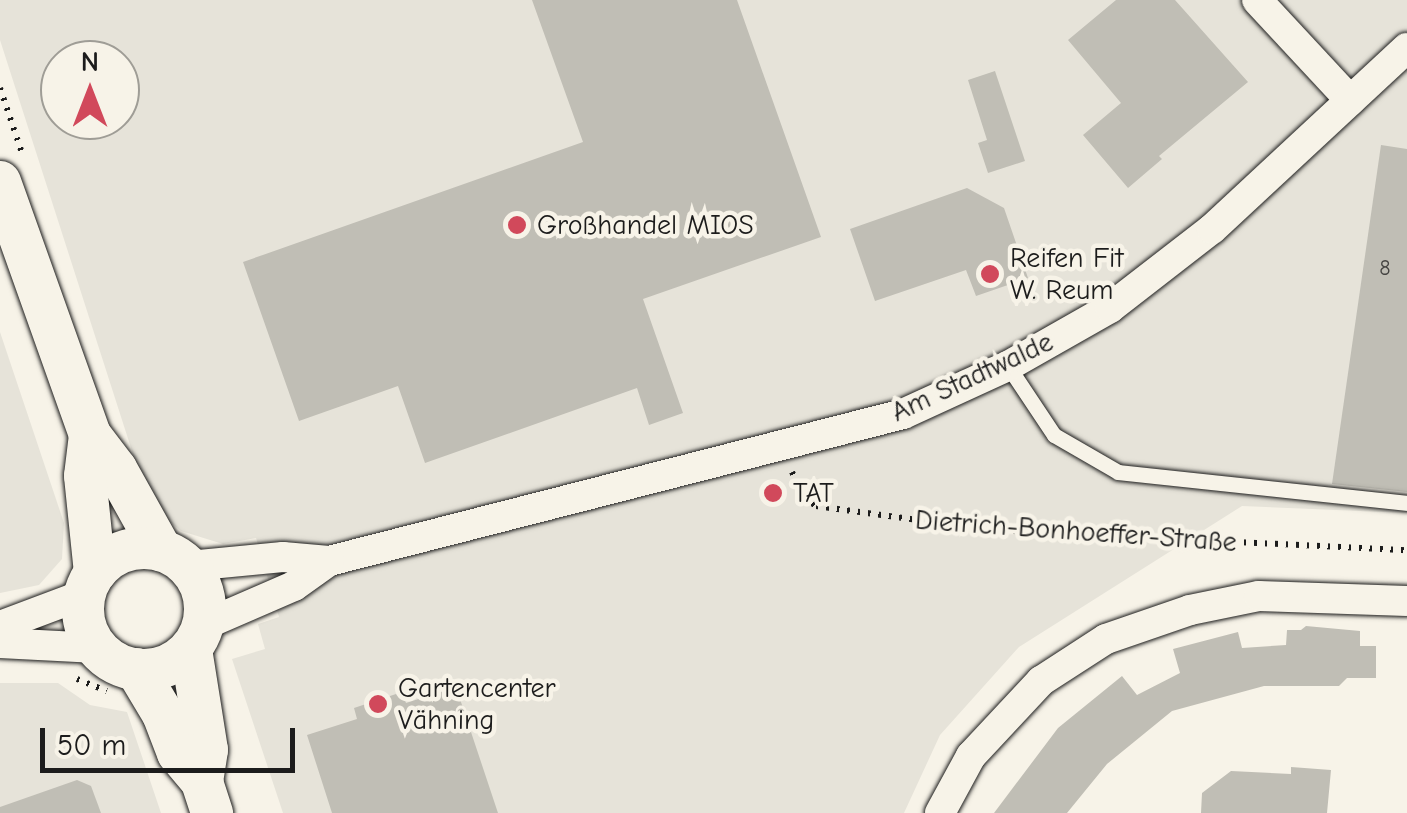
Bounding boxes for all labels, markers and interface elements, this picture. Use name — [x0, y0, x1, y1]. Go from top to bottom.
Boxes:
north arrow — [40, 40, 140, 140]
text: N — [81, 46, 99, 78]
place label: Großhandel MIOS — [537, 208, 754, 242]
marker: Großhandel MIOS — [506, 214, 528, 236]
place label: Reifen Fit W. Reum — [1010, 241, 1123, 307]
house number: 8 — [1379, 256, 1391, 282]
marker: Reifen Fit W. Reum — [979, 263, 1001, 285]
street label: Am Stadtwalde — [886, 325, 1058, 429]
place label: TAT — [793, 476, 834, 510]
marker: TAT — [762, 482, 784, 504]
street label: Dietrich-Bonhoeffer-Straße — [914, 503, 1238, 559]
place label: Gartencenter Vähning — [398, 671, 556, 737]
marker: Gartencenter Vähning — [367, 693, 389, 715]
scale bar — [45, 708, 300, 770]
text: 50 m — [57, 728, 126, 763]

